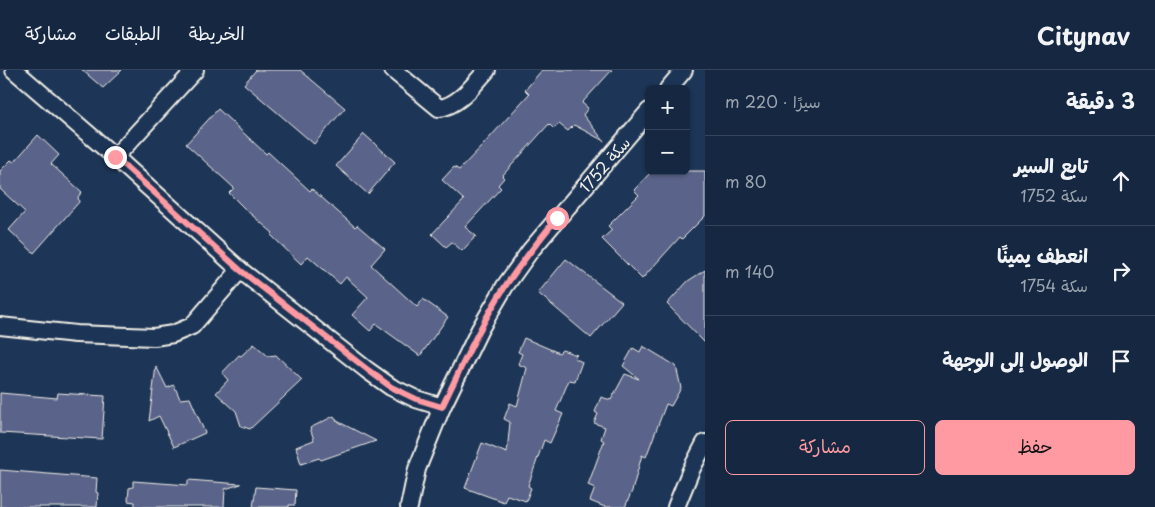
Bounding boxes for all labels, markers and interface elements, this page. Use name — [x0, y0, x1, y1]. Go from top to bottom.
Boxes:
text: Citynav — [1037, 17, 1130, 53]
text: مشاركة — [25, 19, 77, 46]
text: الطبقات — [105, 19, 161, 46]
text: الخريطة — [189, 19, 245, 46]
text: 3 دقيقة — [1066, 84, 1135, 116]
map controls — [645, 85, 690, 175]
button: + — [645, 85, 690, 130]
text: سيرًا · 220 m — [725, 89, 821, 113]
button: − — [645, 130, 690, 175]
street label: سكة 1752 — [573, 131, 635, 197]
route end — [104, 146, 127, 169]
text: تابع السير — [1014, 151, 1088, 179]
icon: ahead — [1107, 167, 1135, 195]
text: 80 m — [725, 169, 766, 193]
text: سكة 1752 — [1020, 183, 1088, 207]
route start — [546, 207, 569, 230]
text: انعطف يمينًا — [997, 241, 1088, 269]
icon: right — [1107, 257, 1135, 285]
text: 140 m — [725, 259, 774, 283]
text: سكة 1754 — [1020, 273, 1088, 297]
text: الوصول إلى الوجهة — [942, 345, 1088, 373]
icon: arrive — [1107, 347, 1135, 375]
button: مشاركة — [725, 420, 925, 475]
button: حفظ — [935, 420, 1135, 475]

